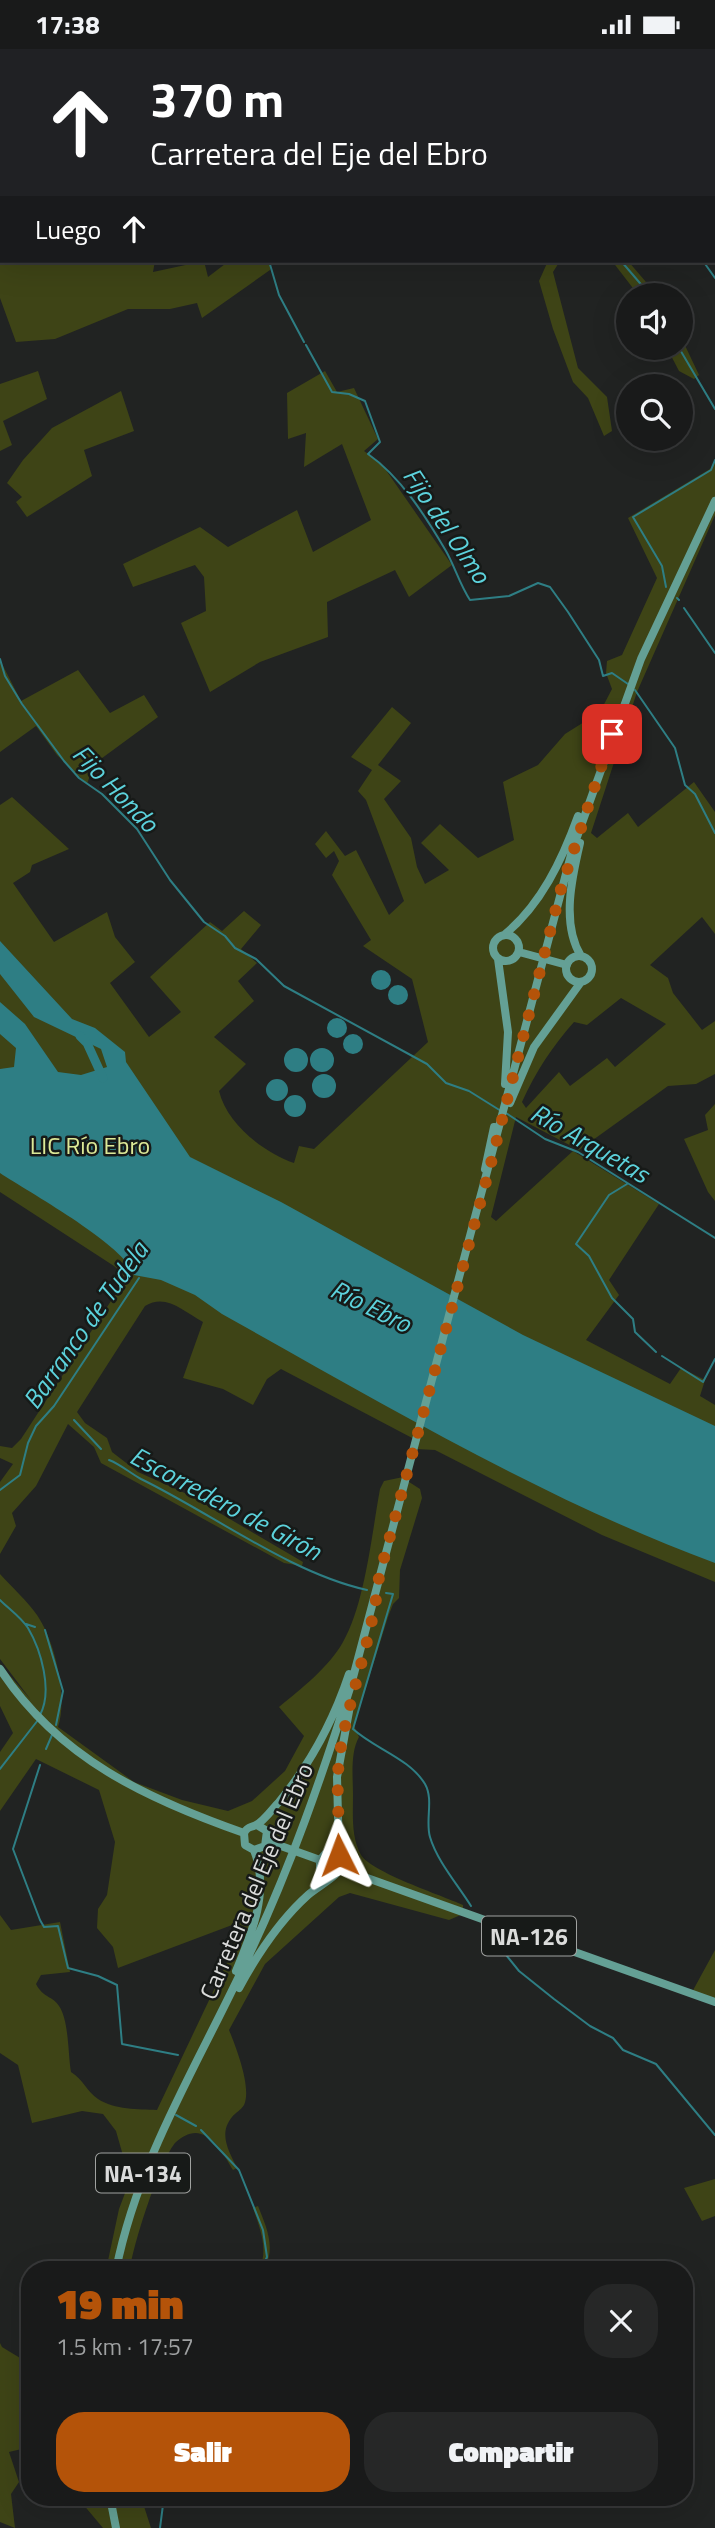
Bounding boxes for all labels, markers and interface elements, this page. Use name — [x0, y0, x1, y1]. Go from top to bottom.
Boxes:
text: 17:38 — [35, 5, 100, 44]
text: 370 m — [150, 61, 284, 136]
icon: ahead — [35, 77, 126, 168]
text: Carretera del Eje del Ebro — [150, 129, 488, 177]
text: Luego — [35, 210, 101, 249]
icon: ahead — [115, 210, 153, 248]
map controls — [616, 283, 693, 451]
button: sound — [616, 283, 693, 360]
button: search — [616, 374, 693, 451]
water label: Fijo del Olmo — [394, 459, 501, 592]
pin — [582, 704, 642, 764]
icon: arrive — [593, 715, 631, 753]
water label: Fijo Hondo — [64, 735, 169, 842]
water label: Río Arquetas — [523, 1093, 658, 1194]
park label: LIC Río Ebro — [30, 1127, 150, 1163]
water label: Barranco de Tudela — [13, 1232, 159, 1417]
water label: Río Ebro — [324, 1270, 419, 1343]
water label: Escorredero de Girón — [123, 1436, 330, 1570]
street label: Carretera del Eje del Ebro — [190, 1757, 322, 2005]
position arrow — [302, 1818, 376, 1892]
road number: NA-126 — [482, 1917, 576, 1955]
road number: NA-134 — [96, 2153, 190, 2193]
text: 19 min — [56, 2271, 183, 2335]
button: close — [584, 2284, 658, 2358]
text: 1.5 km · 17:57 — [56, 2329, 194, 2364]
button: Salir — [56, 2412, 350, 2492]
button: Compartir — [364, 2412, 658, 2492]

